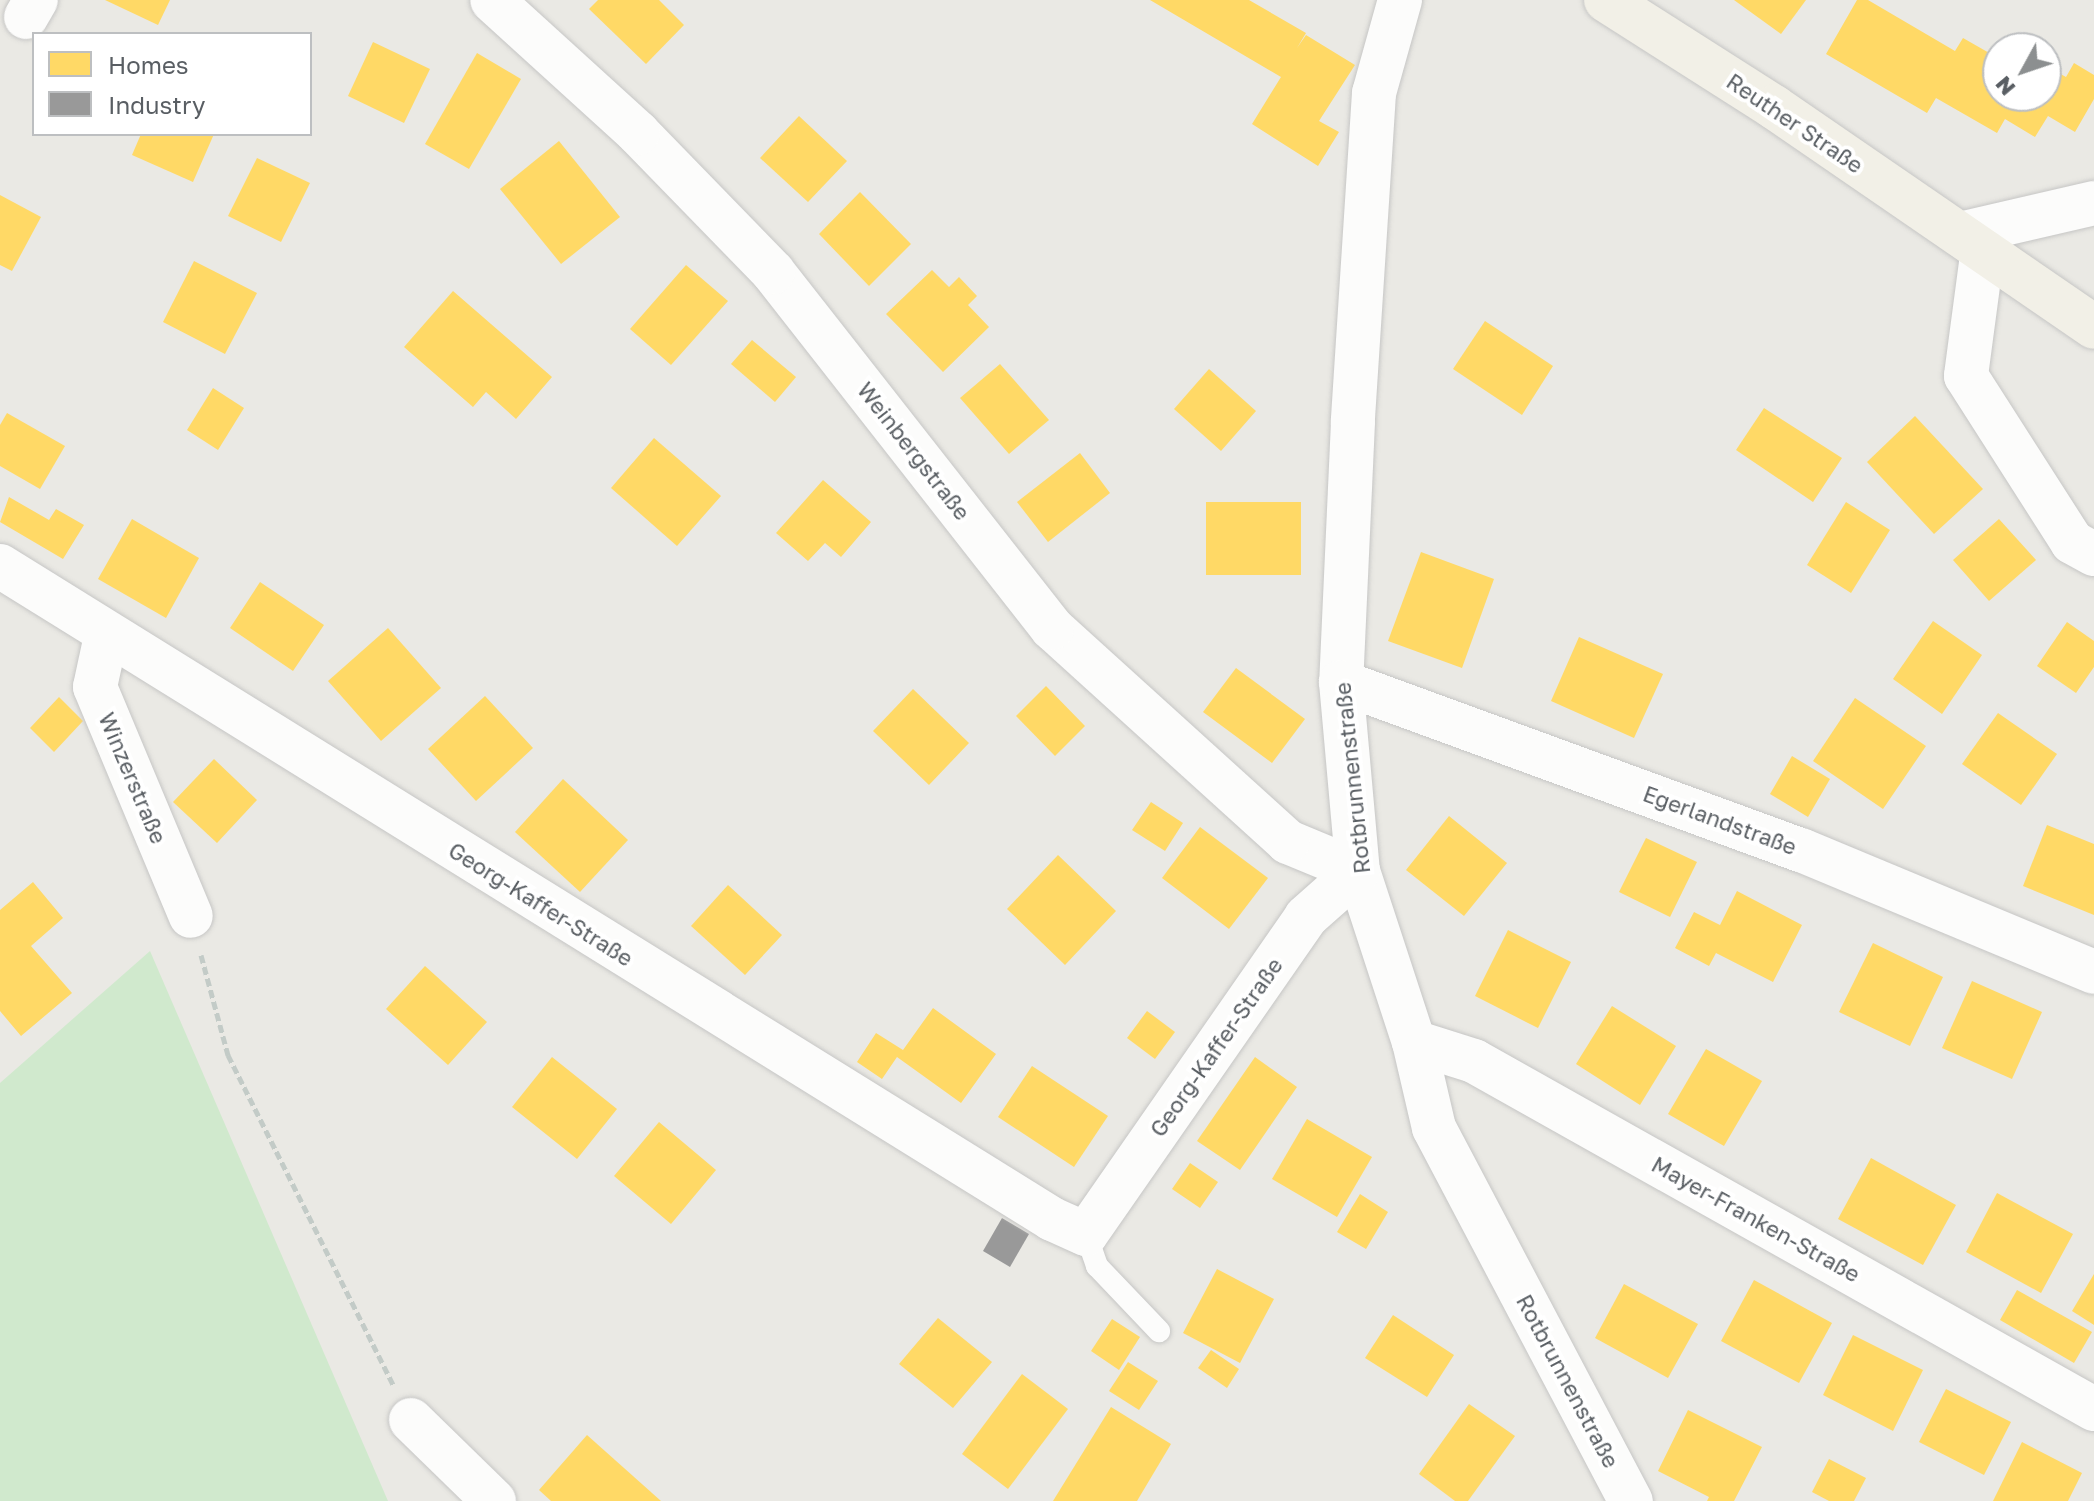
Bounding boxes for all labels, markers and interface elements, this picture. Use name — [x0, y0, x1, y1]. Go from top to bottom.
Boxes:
legend — [32, 32, 312, 136]
north arrow — [1982, 32, 2062, 112]
text: Homes — [108, 50, 189, 79]
street label: Reuther Straße — [1722, 68, 1868, 178]
text: N — [1989, 71, 2020, 102]
text: Industry — [108, 90, 205, 119]
street label: Weinbergstraße — [852, 377, 976, 525]
street label: Rotbrunnenstraße — [1329, 681, 1375, 875]
street label: Winzerstraße — [94, 708, 172, 848]
street label: Egerlandstraße — [1640, 780, 1800, 860]
street label: Georg-Kaffer-Straße — [444, 837, 638, 971]
street label: Georg-Kaffer-Straße — [1144, 952, 1288, 1142]
street label: Mayer-Franken-Straße — [1647, 1151, 1865, 1287]
street label: Rotbrunnenstraße — [1511, 1290, 1625, 1472]

